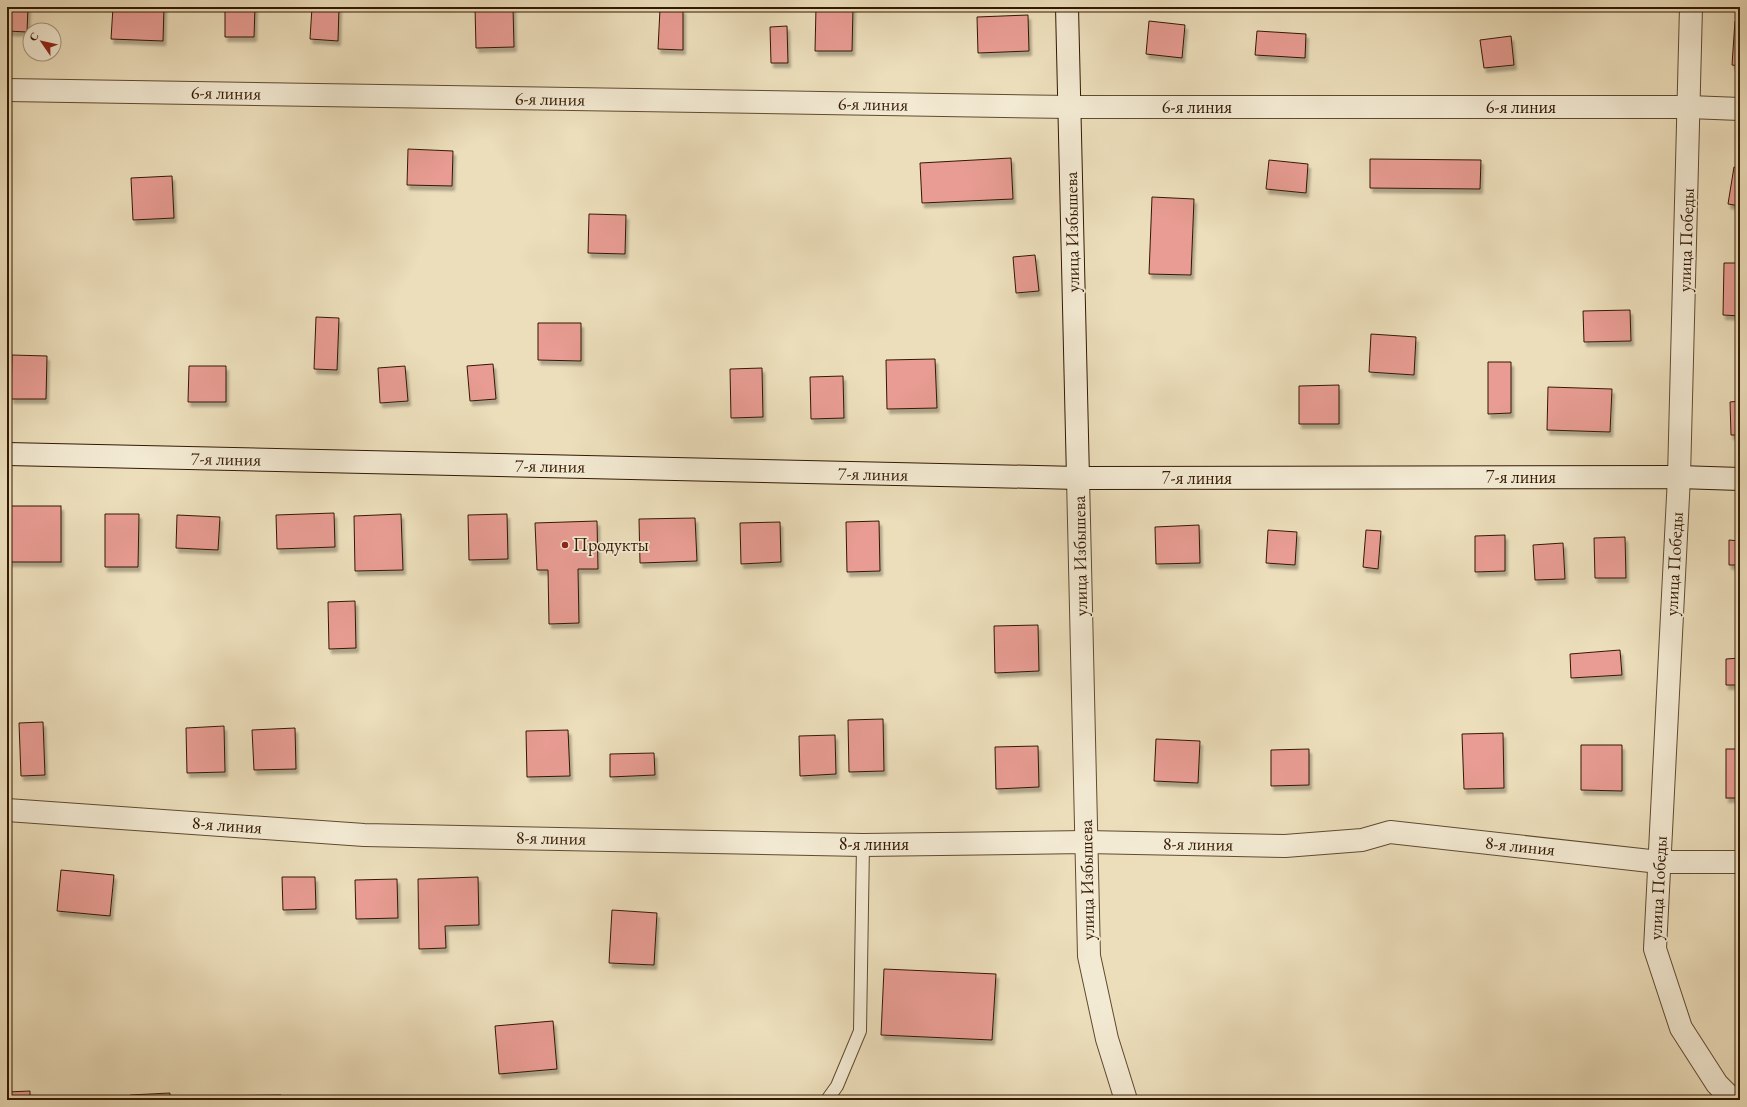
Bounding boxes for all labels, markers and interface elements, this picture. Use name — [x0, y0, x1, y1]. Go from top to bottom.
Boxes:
north arrow — [22, 22, 62, 62]
text: С — [26, 29, 42, 44]
street label: 6-я линия — [191, 80, 261, 105]
street label: 6-я линия — [515, 86, 585, 111]
street label: 6-я линия — [838, 91, 908, 116]
street label: 6-я линия — [1162, 95, 1232, 118]
street label: 6-я линия — [1486, 95, 1556, 118]
street label: улица Избышева — [1059, 171, 1084, 293]
street label: улица Победы — [1672, 188, 1699, 292]
street label: 7-я линия — [191, 446, 261, 471]
street label: 7-я линия — [515, 453, 585, 478]
street label: 7-я линия — [838, 461, 908, 486]
street label: 7-я линия — [1486, 465, 1556, 488]
street label: 7-я линия — [1162, 466, 1232, 489]
street label: улица Избышева — [1067, 495, 1092, 617]
street label: улица Победы — [1659, 511, 1688, 617]
place label: Продукты — [573, 533, 649, 556]
marker: Продукты — [560, 540, 570, 550]
street label: 8-я линия — [191, 811, 263, 838]
street label: улица Избышева — [1074, 819, 1099, 941]
street label: 8-я линия — [516, 825, 586, 850]
street label: 8-я линия — [1484, 830, 1556, 861]
street label: 8-я линия — [1163, 831, 1233, 856]
street label: 8-я линия — [839, 832, 909, 855]
street label: улица Победы — [1643, 835, 1672, 941]

